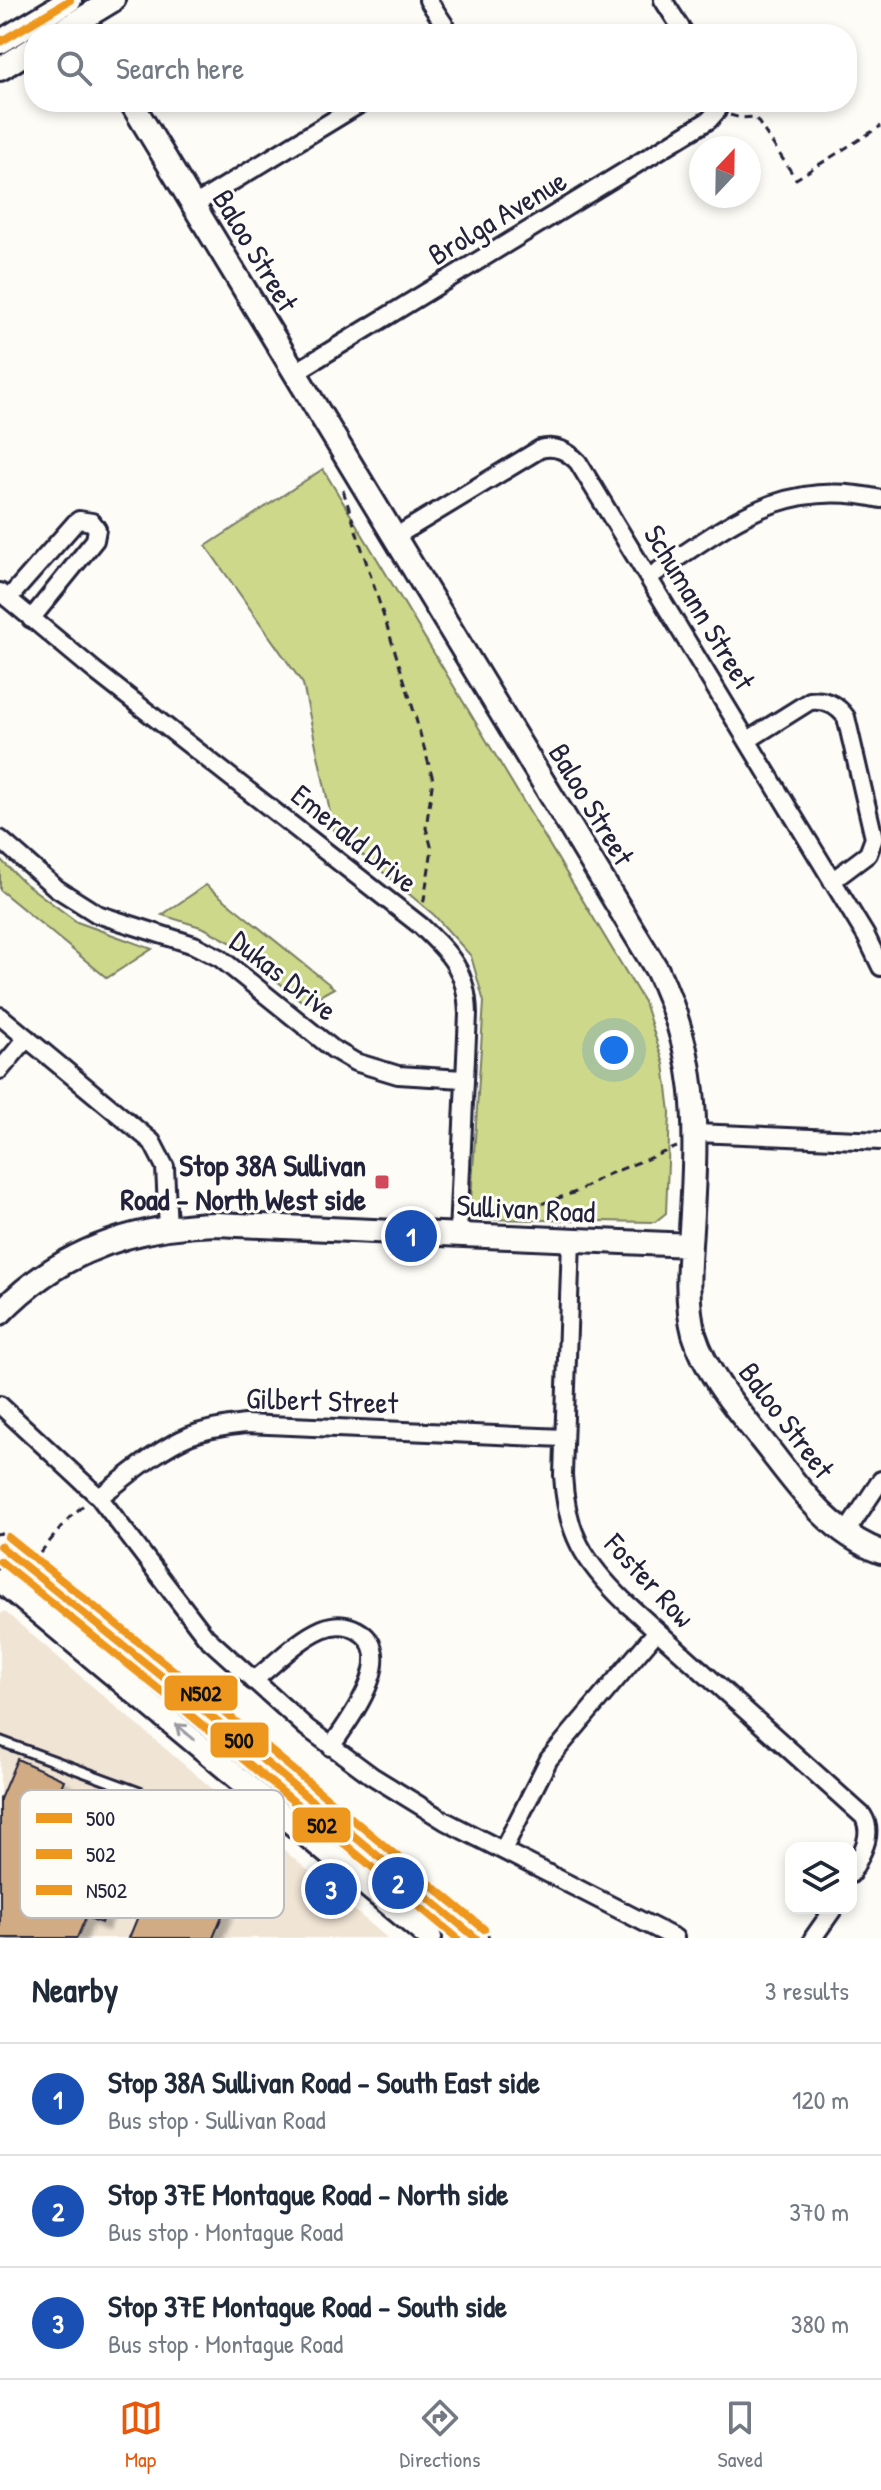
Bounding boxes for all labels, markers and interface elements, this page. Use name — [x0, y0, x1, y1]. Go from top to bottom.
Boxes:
search box — [24, 24, 857, 112]
icon: search — [52, 46, 96, 90]
text: Search here — [116, 48, 244, 88]
north arrow — [689, 136, 761, 208]
street label: Brolga Avenue — [420, 160, 574, 274]
street label: Baloo Street — [204, 181, 308, 319]
street label: Schumann Street — [635, 517, 765, 698]
street label: Baloo Street — [540, 735, 644, 873]
street label: Emerald Drive — [283, 775, 427, 901]
street label: Dukas Drive — [222, 921, 346, 1029]
your location — [594, 1030, 634, 1070]
place label: Stop 38A Sullivan Road - North West side — [120, 1145, 366, 1219]
marker: Stop 38A Sullivan Road - North West side — [373, 1173, 391, 1191]
street label: Sullivan Road — [456, 1184, 597, 1232]
pin: 1 — [385, 1206, 437, 1266]
street label: Baloo Street — [730, 1354, 844, 1487]
street label: Gilbert Street — [245, 1377, 399, 1423]
street label: Foster Row — [595, 1524, 704, 1636]
line badge: N502 — [163, 1674, 239, 1712]
text: N502 — [180, 1678, 222, 1708]
line badge: 500 — [209, 1721, 270, 1759]
one-way arrow — [175, 1723, 196, 1741]
text: 500 — [224, 1725, 254, 1755]
legend — [20, 1790, 284, 1918]
text: 500 — [86, 1803, 115, 1833]
line badge: 502 — [291, 1806, 352, 1844]
text: 502 — [307, 1810, 337, 1840]
text: 502 — [86, 1839, 116, 1869]
map controls — [785, 1842, 857, 1914]
button: layers — [785, 1842, 857, 1914]
pin: 2 — [372, 1853, 424, 1913]
pin: 3 — [305, 1859, 357, 1919]
text: N502 — [86, 1875, 128, 1905]
text: Nearby — [32, 1967, 118, 2013]
text: 3 results — [765, 1973, 849, 2008]
text: Stop 38A Sullivan Road - South East side — [108, 2062, 540, 2102]
text: 1 — [53, 2082, 63, 2117]
text: 120 m — [792, 2082, 849, 2117]
text: Bus stop · Sullivan Road — [108, 2102, 326, 2137]
text: Stop 37E Montague Road - North side — [108, 2174, 509, 2214]
text: 2 — [52, 2194, 64, 2229]
text: 370 m — [789, 2194, 849, 2229]
text: Bus stop · Montague Road — [108, 2214, 343, 2249]
text: Stop 37E Montague Road - South side — [108, 2286, 507, 2326]
text: 3 — [52, 2306, 64, 2341]
text: 380 m — [791, 2306, 849, 2341]
text: Bus stop · Montague Road — [108, 2326, 343, 2361]
tab: Map — [119, 2396, 163, 2474]
tab: Directions — [400, 2396, 481, 2474]
tab: Saved — [718, 2396, 762, 2474]

